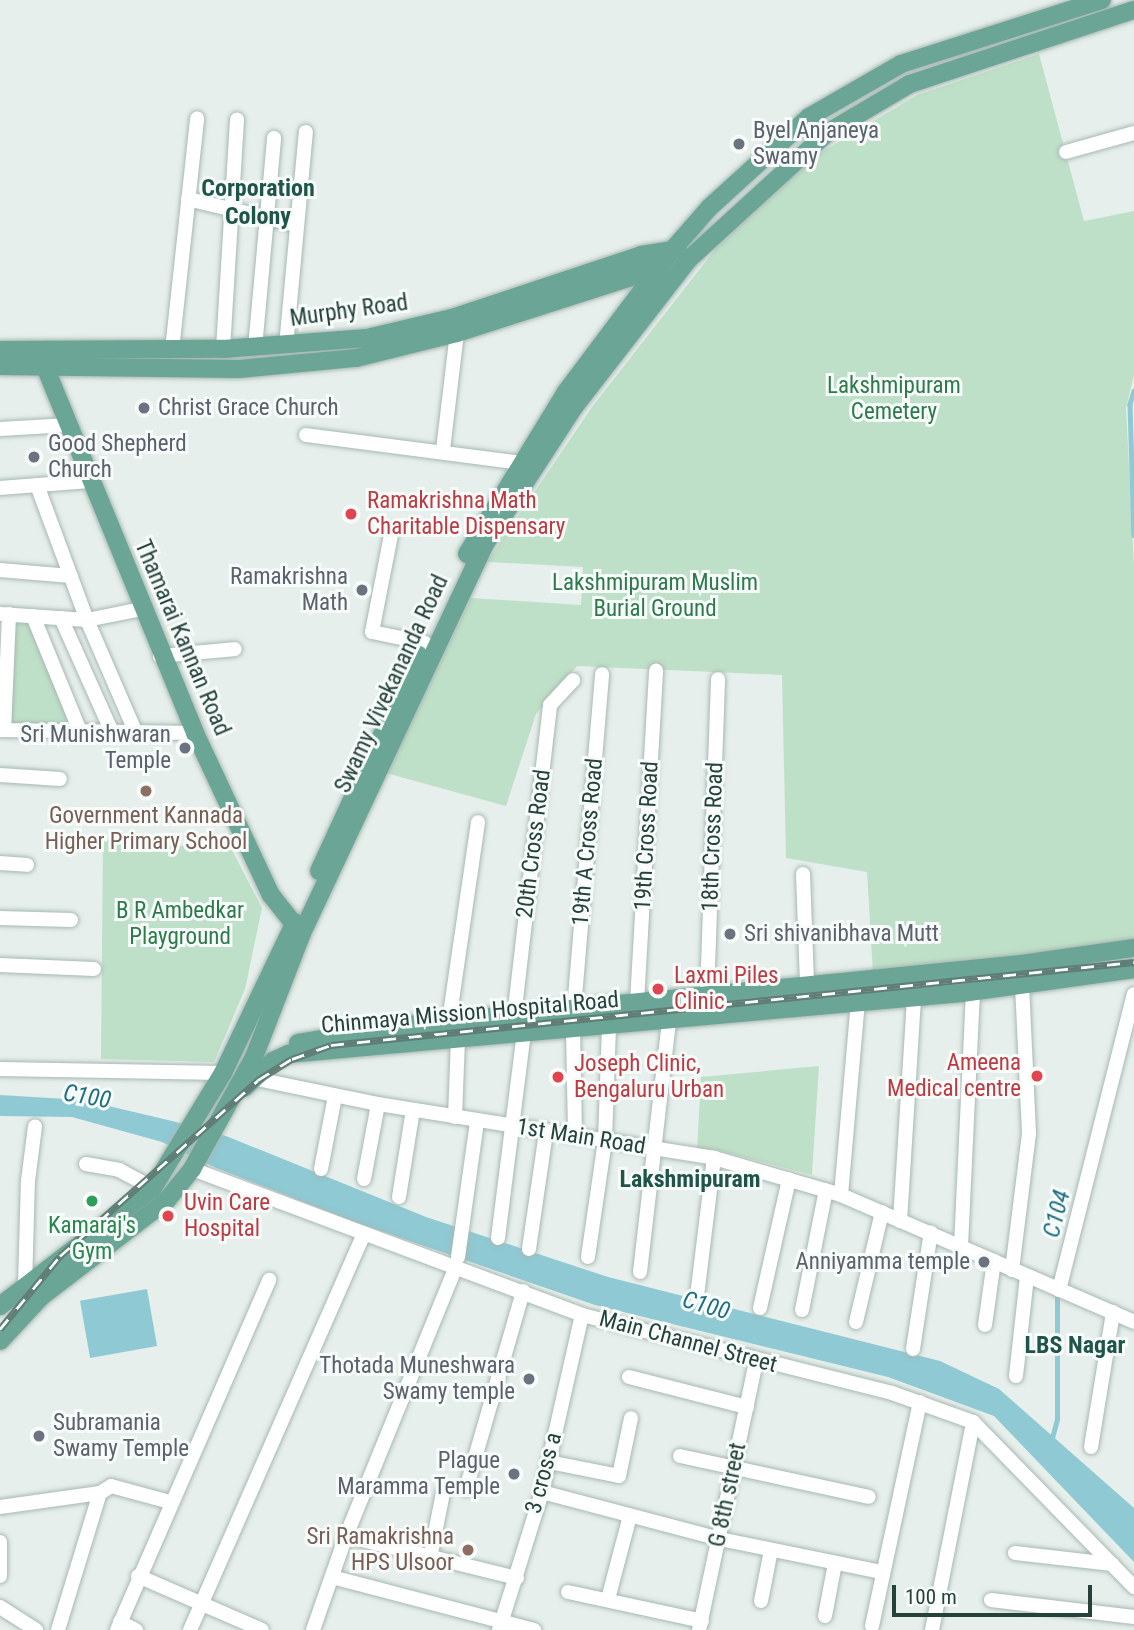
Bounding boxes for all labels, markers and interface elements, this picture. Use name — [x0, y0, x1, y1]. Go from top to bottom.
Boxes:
place label: Byel Anjaneya Swamy — [753, 117, 879, 171]
marker: Byel Anjaneya Swamy — [731, 136, 747, 152]
district label: Corporation Colony — [201, 175, 315, 231]
street label: Murphy Road — [288, 289, 410, 333]
park label: Lakshmipuram Cemetery — [827, 372, 961, 426]
place label: Christ Grace Church — [158, 394, 339, 422]
marker: Christ Grace Church — [136, 400, 152, 416]
place label: Good Shepherd Church — [48, 430, 187, 484]
marker: Good Shepherd Church — [26, 449, 42, 465]
place label: Ramakrishna Math Charitable Dispensary — [367, 487, 565, 541]
marker: Ramakrishna Math Charitable Dispensary — [341, 504, 361, 524]
street label: Thamarai Kannan Road — [128, 536, 236, 740]
place label: Ramakrishna Math — [230, 563, 348, 617]
park label: Lakshmipuram Muslim Burial Ground — [552, 569, 758, 623]
street label: Swamy Vivekananda Road — [329, 571, 455, 797]
marker: Ramakrishna Math — [354, 582, 370, 598]
place label: Sri Munishwaran Temple — [20, 721, 171, 775]
marker: Sri Munishwaran Temple — [177, 740, 193, 756]
street label: 19th A Cross Road — [567, 757, 609, 927]
street label: 19th Cross Road — [629, 761, 665, 911]
street label: 18th Cross Road — [697, 762, 729, 912]
street label: 20th Cross Road — [511, 768, 557, 920]
marker: Government Kannada Higher Primary School — [138, 783, 154, 799]
place label: Government Kannada Higher Primary School — [45, 802, 247, 856]
park label: B R Ambedkar Playground — [116, 897, 244, 951]
place label: Sri shivanibhava Mutt — [744, 920, 939, 948]
marker: Sri shivanibhava Mutt — [722, 926, 738, 942]
place label: Laxmi Piles Clinic — [674, 962, 778, 1016]
marker: Laxmi Piles Clinic — [648, 979, 668, 999]
street label: Chinmaya Mission Hospital Road — [320, 986, 620, 1040]
place label: Ameena Medical centre — [887, 1049, 1021, 1103]
place label: Joseph Clinic, Bengaluru Urban — [574, 1050, 724, 1104]
marker: Ameena Medical centre — [1027, 1066, 1047, 1086]
marker: Joseph Clinic, Bengaluru Urban — [548, 1067, 568, 1087]
water label: C100 — [61, 1079, 113, 1115]
street label: 1st Main Road — [515, 1113, 647, 1161]
district label: Lakshmipuram — [619, 1166, 761, 1194]
water label: C104 — [1037, 1187, 1077, 1241]
place label: Uvin Care Hospital — [184, 1189, 270, 1243]
marker: Kamaraj's Gym — [84, 1193, 100, 1209]
marker: Uvin Care Hospital — [158, 1206, 178, 1226]
place label: Kamaraj's Gym — [48, 1212, 136, 1266]
place label: Anniyamma temple — [796, 1248, 970, 1276]
marker: Anniyamma temple — [976, 1254, 992, 1270]
water label: C100 — [679, 1286, 733, 1326]
street label: Main Channel Street — [596, 1305, 780, 1379]
district label: LBS Nagar — [1025, 1332, 1125, 1360]
place label: Thotada Muneshwara Swamy temple — [319, 1352, 515, 1406]
marker: Thotada Muneshwara Swamy temple — [521, 1371, 537, 1387]
place label: Subramania Swamy Temple — [53, 1409, 189, 1463]
marker: Subramania Swamy Temple — [31, 1428, 47, 1444]
street label: 3 cross a — [520, 1429, 568, 1517]
street label: G 8th street — [703, 1440, 753, 1550]
place label: Plague Maramma Temple — [337, 1447, 500, 1501]
marker: Plague Maramma Temple — [506, 1466, 522, 1482]
place label: Sri Ramakrishna HPS Ulsoor — [307, 1523, 454, 1577]
marker: Sri Ramakrishna HPS Ulsoor — [460, 1542, 476, 1558]
scale bar — [896, 1570, 1096, 1614]
text: 100 m — [905, 1585, 957, 1609]

